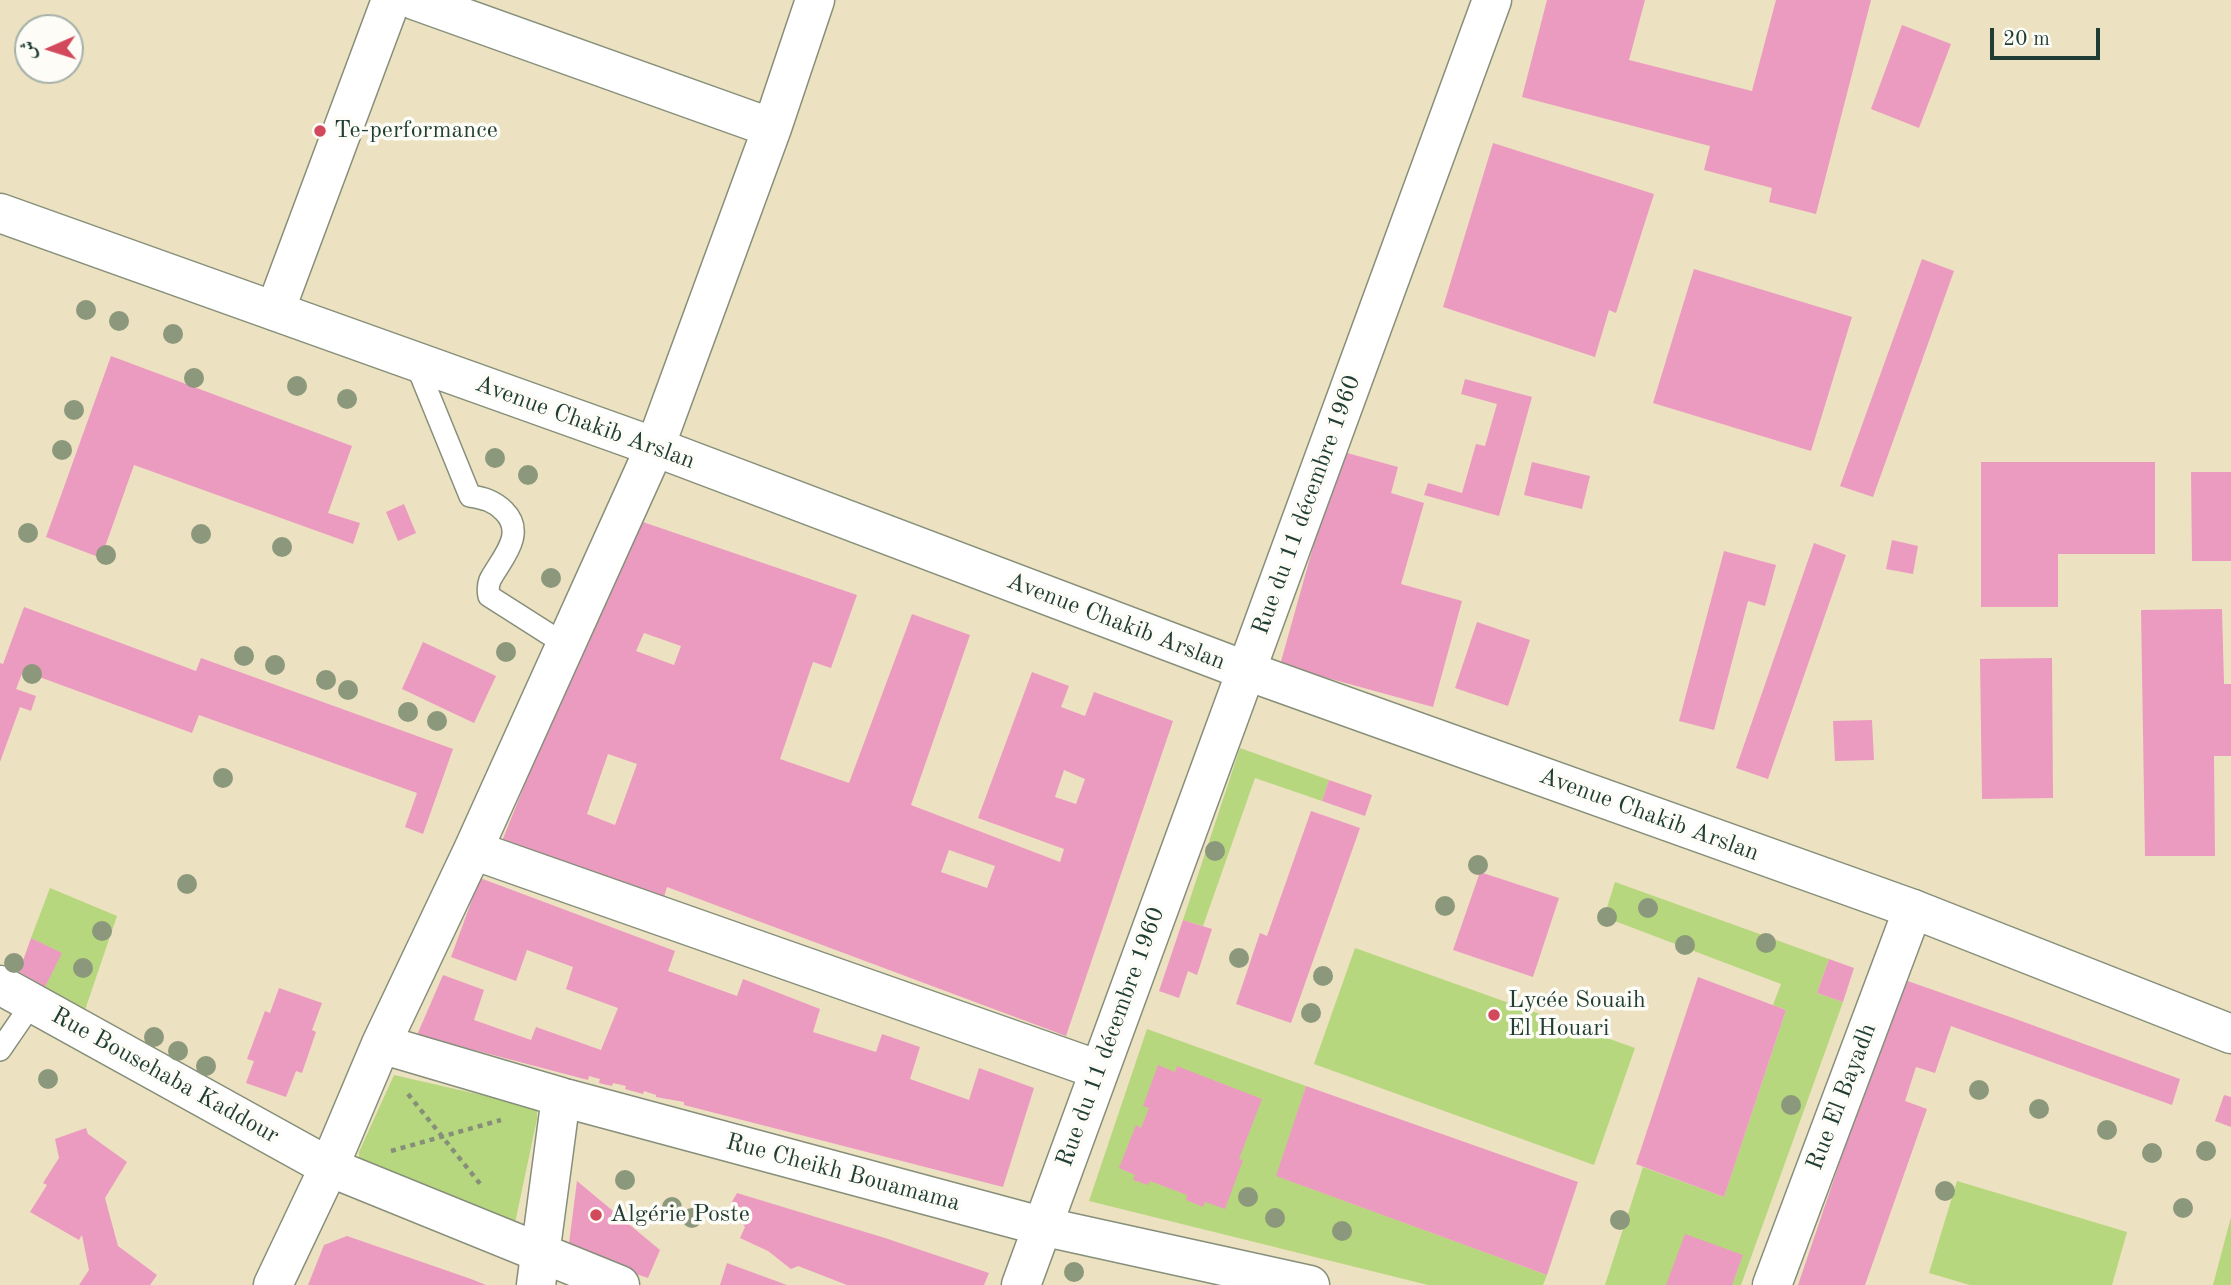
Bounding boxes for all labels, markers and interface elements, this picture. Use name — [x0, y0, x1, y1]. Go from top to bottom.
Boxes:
north arrow — [14, 14, 84, 84]
scale bar — [1993, 14, 2103, 58]
text: 20 m — [2003, 29, 2050, 50]
text: ش — [20, 40, 40, 60]
place label: Te-performance — [334, 117, 498, 145]
marker: Te-performance — [312, 123, 328, 139]
street label: Avenue Chakib Arslan — [471, 370, 699, 476]
street label: Rue du 11 décembre 1960 — [1247, 371, 1367, 639]
street label: Avenue Chakib Arslan — [1003, 567, 1229, 677]
street label: Avenue Chakib Arslan — [1535, 762, 1763, 868]
street label: Rue du 11 décembre 1960 — [1051, 903, 1171, 1171]
place label: Lycée Souaih El Houari — [1508, 987, 1646, 1043]
street label: Rue Bousehaba Kaddour — [46, 1001, 284, 1151]
marker: Lycée Souaih El Houari — [1486, 1007, 1502, 1023]
street label: Rue El Bayadh — [1801, 1020, 1883, 1174]
street label: Rue Cheikh Bouamama — [723, 1128, 963, 1218]
place label: Algérie Poste — [610, 1201, 750, 1229]
marker: Algérie Poste — [588, 1207, 604, 1223]

